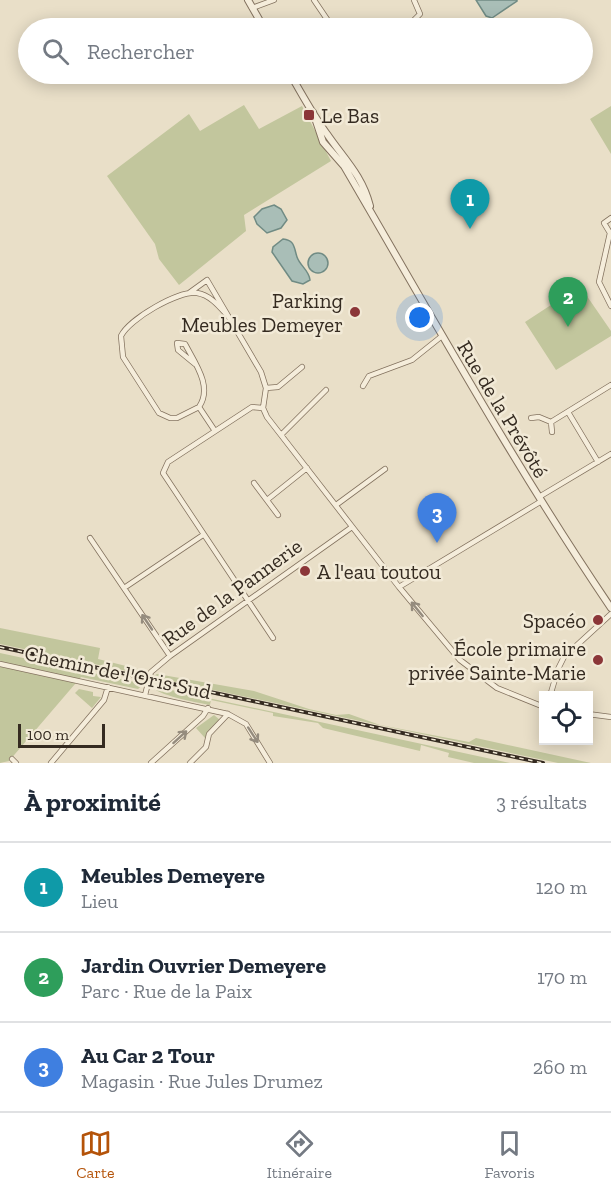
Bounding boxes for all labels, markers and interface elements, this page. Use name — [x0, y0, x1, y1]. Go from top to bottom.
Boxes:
search box — [18, 18, 593, 84]
icon: search — [39, 35, 72, 68]
text: Rechercher — [87, 38, 195, 65]
place label: Le Bas — [321, 103, 379, 128]
marker: Le Bas — [302, 108, 316, 122]
pin: 1 — [450, 180, 490, 229]
pin: 2 — [548, 278, 588, 327]
place label: Parking Meubles Demeyer — [181, 288, 343, 337]
your location — [405, 303, 434, 332]
marker: Parking Meubles Demeyer — [348, 305, 362, 319]
street label: Rue de la Prévôté — [452, 336, 554, 482]
pin: 3 — [418, 494, 456, 543]
street label: Rue de la Pannerie — [157, 533, 307, 651]
place label: A l'eau toutou — [317, 559, 441, 584]
marker: A l'eau toutou — [298, 564, 312, 578]
one-way arrow — [411, 601, 424, 617]
place label: Spacéo — [523, 608, 586, 633]
marker: Spacéo — [591, 613, 605, 627]
one-way arrow — [141, 614, 153, 630]
place label: École primaire privée Sainte-Marie — [408, 636, 586, 685]
street label: Chemin de l'Oris Sud — [22, 640, 214, 704]
marker: École primaire privée Sainte-Marie — [591, 653, 605, 667]
map controls — [539, 691, 593, 745]
button: locate — [539, 691, 593, 745]
scale bar — [18, 721, 105, 748]
text: 100 m — [27, 725, 69, 744]
one-way arrow — [247, 726, 259, 743]
one-way arrow — [173, 730, 188, 744]
text: À proximité — [24, 786, 161, 818]
text: 3 résultats — [496, 790, 587, 814]
text: Meubles Demeyere — [81, 862, 265, 889]
text: 1 — [39, 875, 48, 899]
text: 120 m — [536, 875, 587, 899]
text: Lieu — [81, 889, 118, 913]
text: Jardin Ouvrier Demeyere — [81, 952, 326, 979]
text: 2 — [38, 965, 49, 989]
text: 170 m — [537, 965, 587, 989]
text: Parc · Rue de la Paix — [81, 979, 252, 1003]
text: Au Car 2 Tour — [81, 1042, 215, 1069]
text: 3 — [38, 1055, 49, 1079]
text: 260 m — [533, 1055, 587, 1079]
text: Magasin · Rue Jules Drumez — [81, 1069, 323, 1093]
tab: Carte — [76, 1127, 114, 1182]
tab: Itinéraire — [267, 1127, 332, 1182]
tab: Favoris — [484, 1127, 535, 1182]

